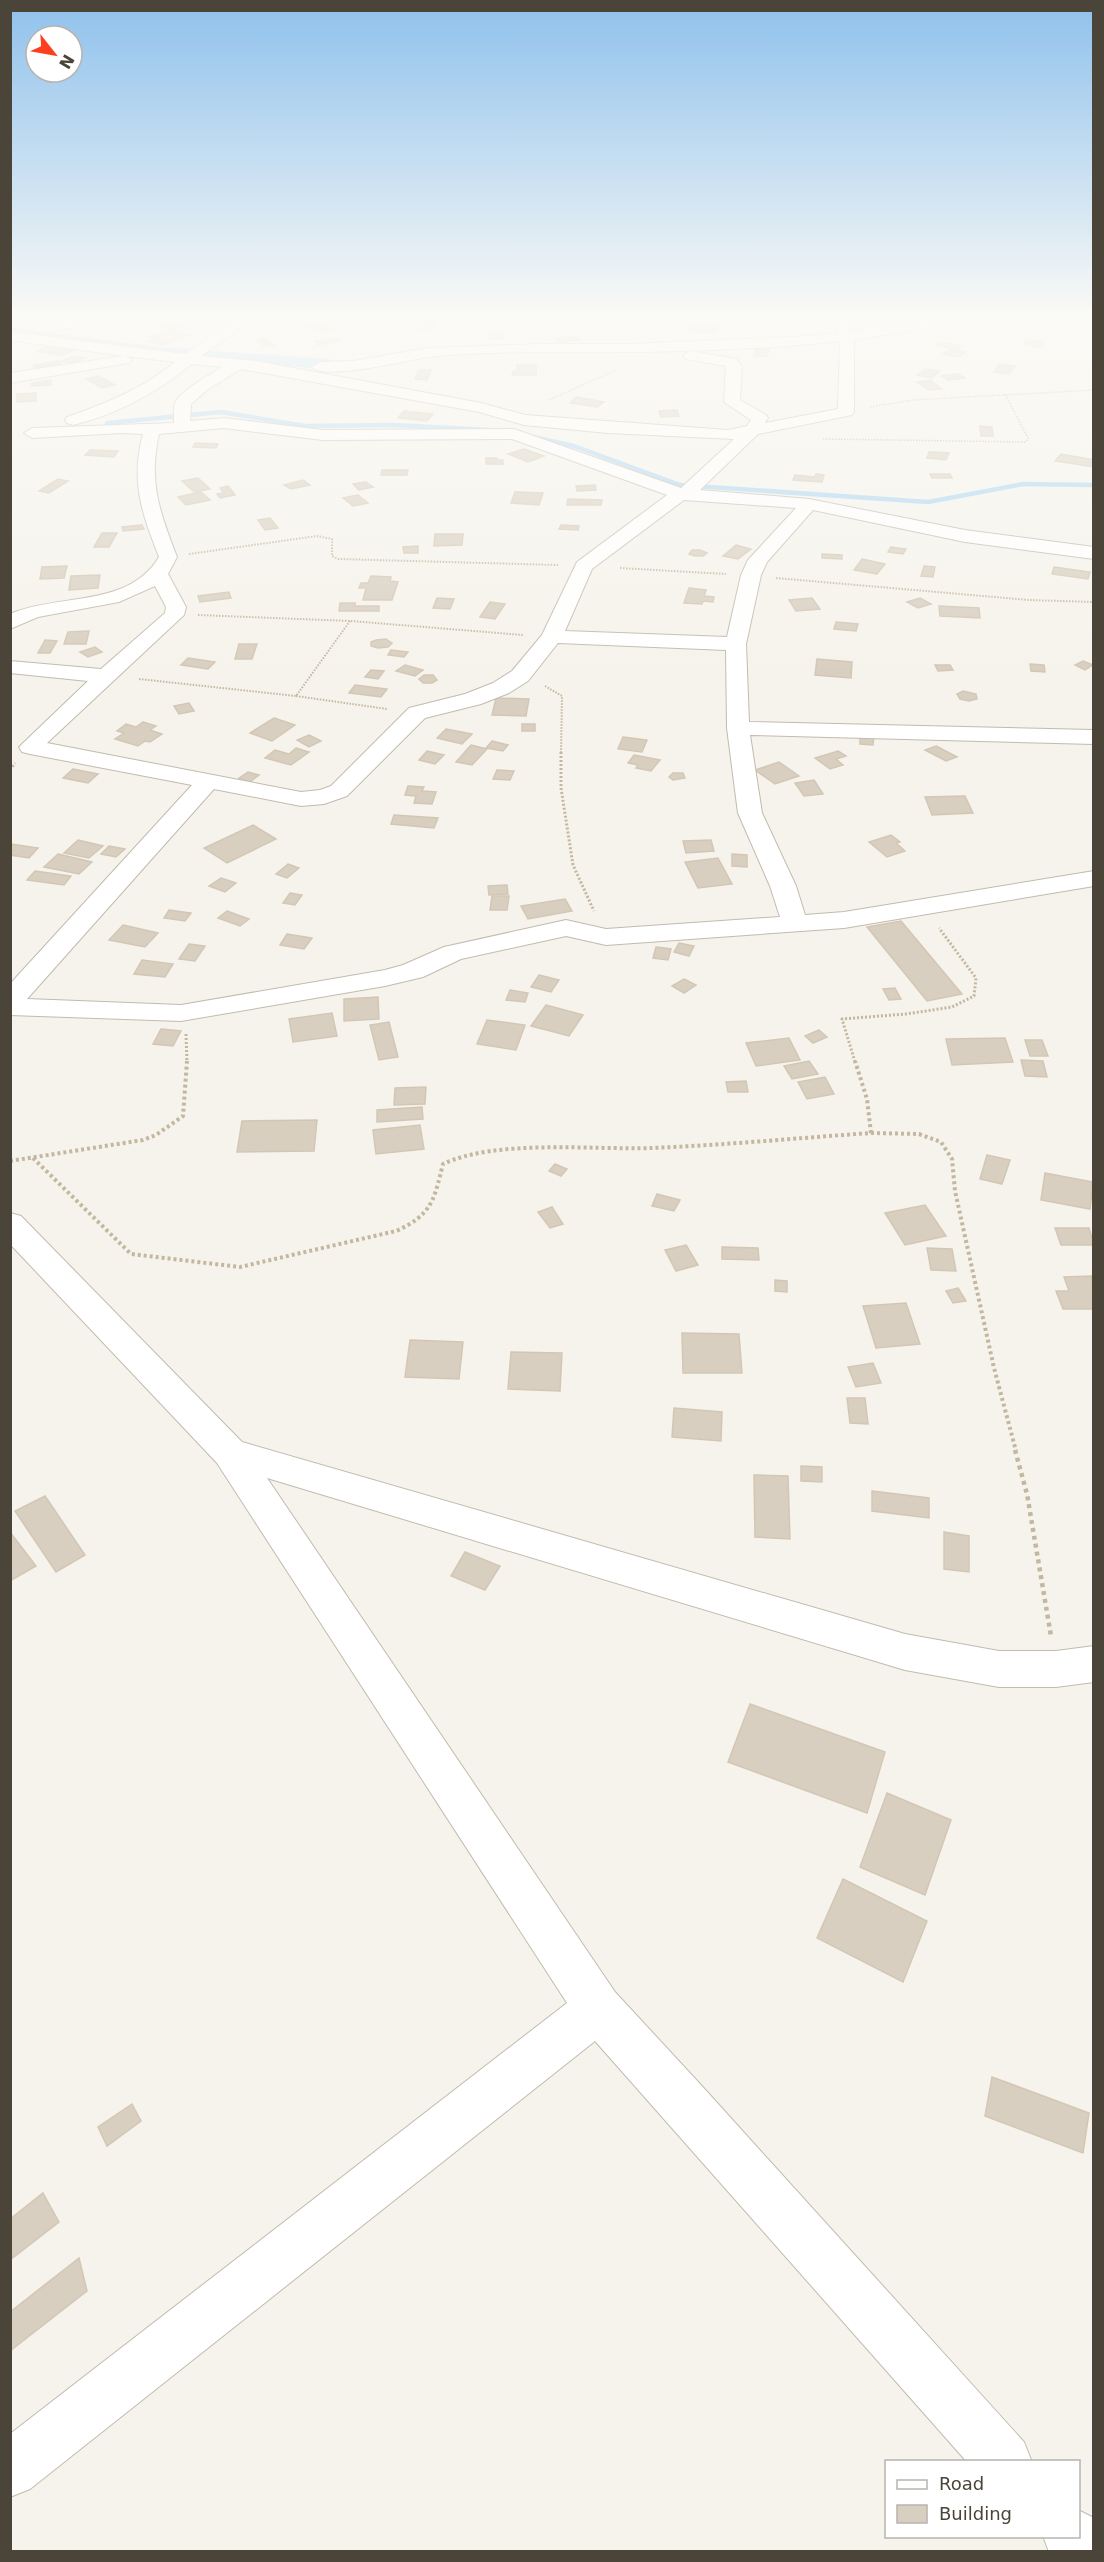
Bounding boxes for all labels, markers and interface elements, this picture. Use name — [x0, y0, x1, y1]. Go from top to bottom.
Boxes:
north arrow — [24, 24, 84, 84]
text: N — [55, 51, 78, 72]
legend — [885, 2460, 1080, 2538]
text: Road — [939, 2473, 984, 2494]
text: Building — [939, 2503, 1012, 2524]

